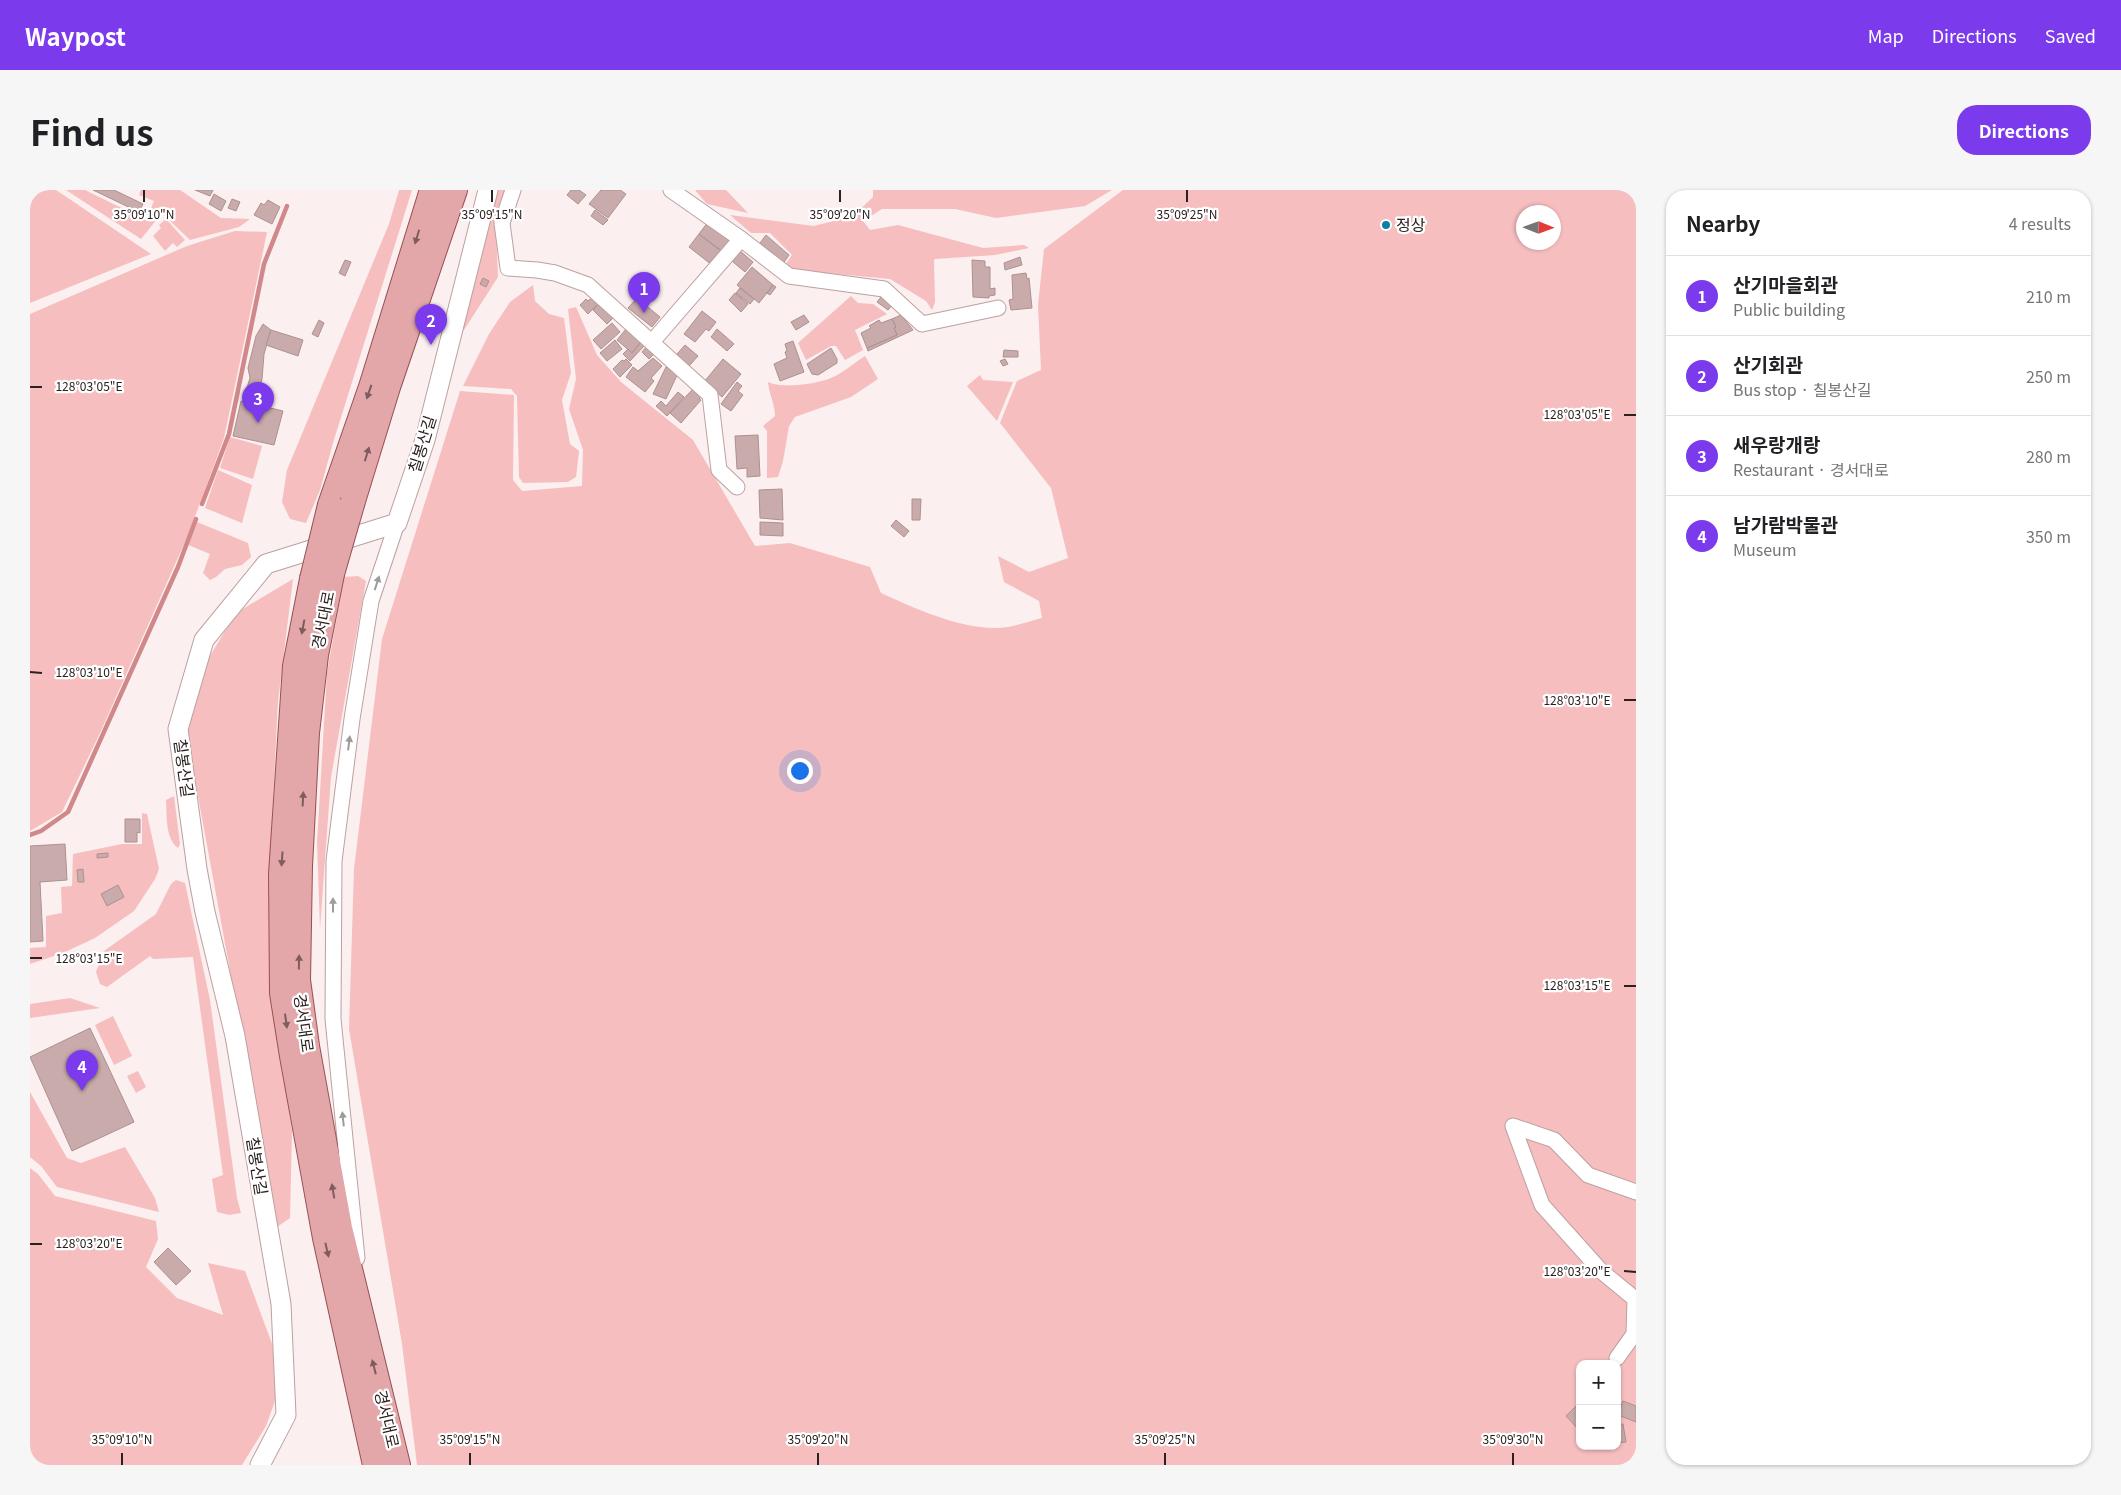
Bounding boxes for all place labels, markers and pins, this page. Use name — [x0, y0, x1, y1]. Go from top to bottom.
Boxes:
place label: 정상 — [1396, 212, 1426, 236]
marker: 정상 — [1380, 219, 1392, 231]
pin: 1 — [628, 272, 660, 313]
pin: 2 — [415, 304, 447, 345]
pin: 3 — [242, 382, 274, 423]
pin: 4 — [66, 1050, 98, 1091]

